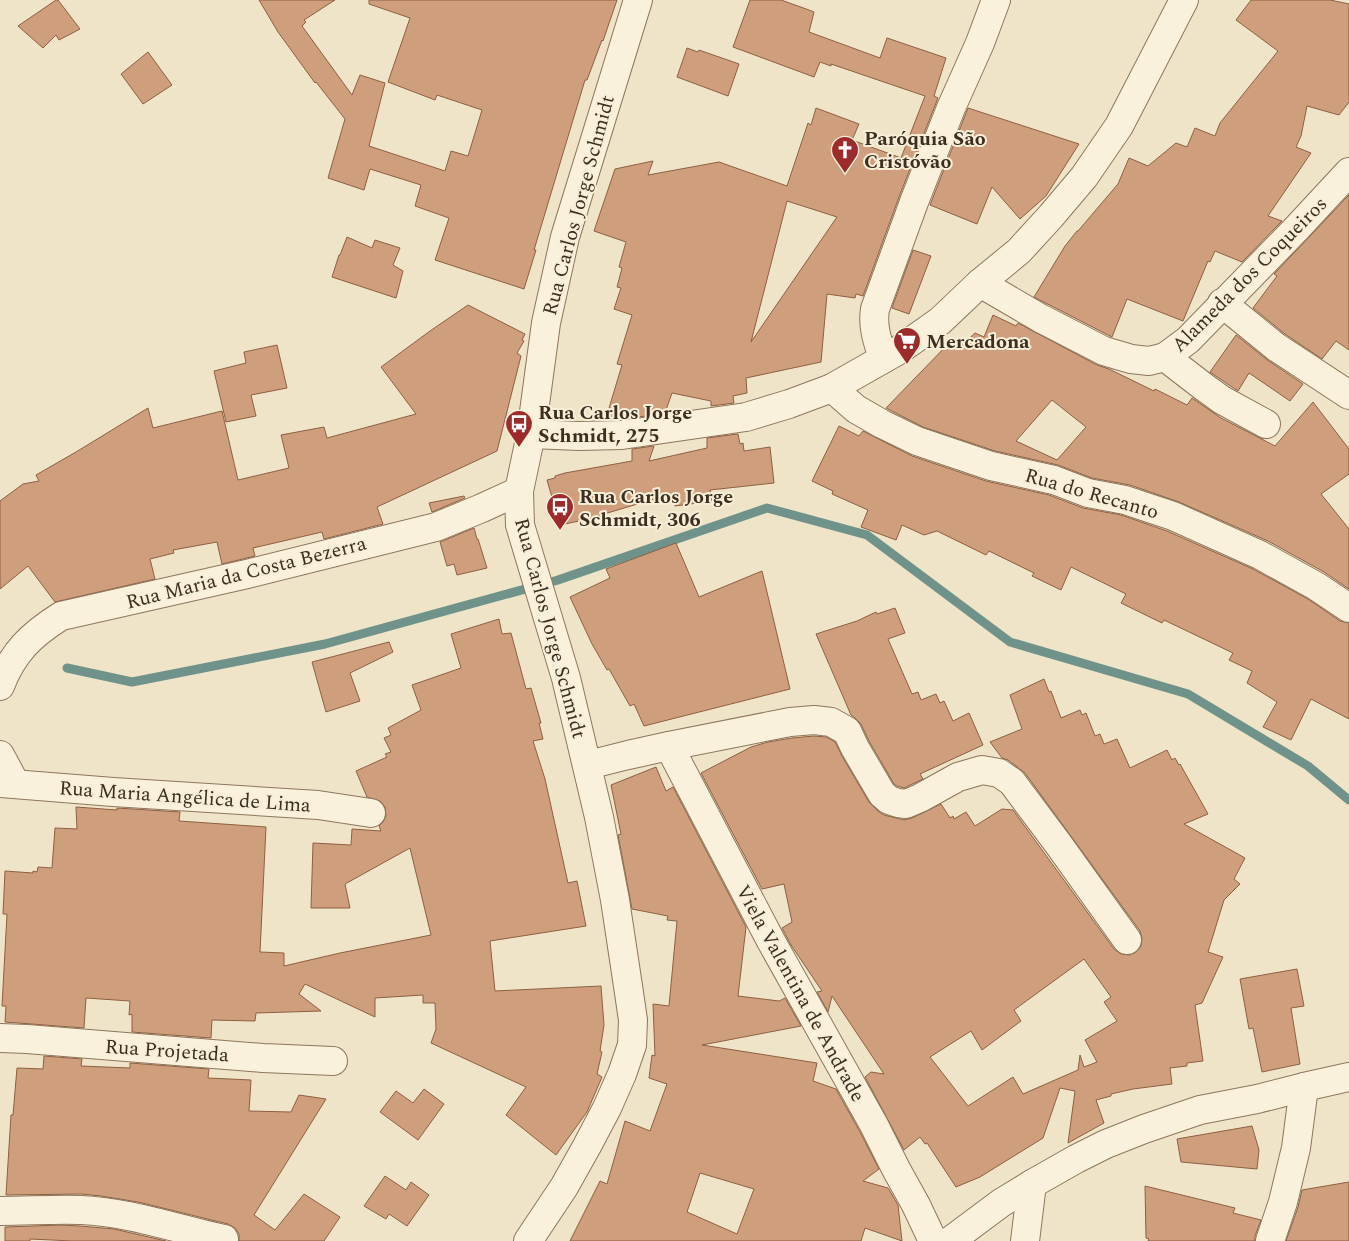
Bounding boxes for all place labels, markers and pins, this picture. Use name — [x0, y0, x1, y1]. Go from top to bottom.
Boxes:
place label: Paróquia São Cristóvão — [864, 124, 986, 177]
church icon: Paróquia São Cristóvão — [830, 135, 860, 174]
supermarket icon: Mercadona — [892, 326, 922, 365]
place label: Mercadona — [926, 327, 1030, 357]
place label: Rua Carlos Jorge Schmidt, 275 — [538, 398, 692, 451]
bus stop icon: Rua Carlos Jorge Schmidt, 275 — [504, 409, 534, 448]
place label: Rua Carlos Jorge Schmidt, 306 — [579, 482, 733, 535]
bus stop icon: Rua Carlos Jorge Schmidt, 306 — [545, 492, 575, 531]

